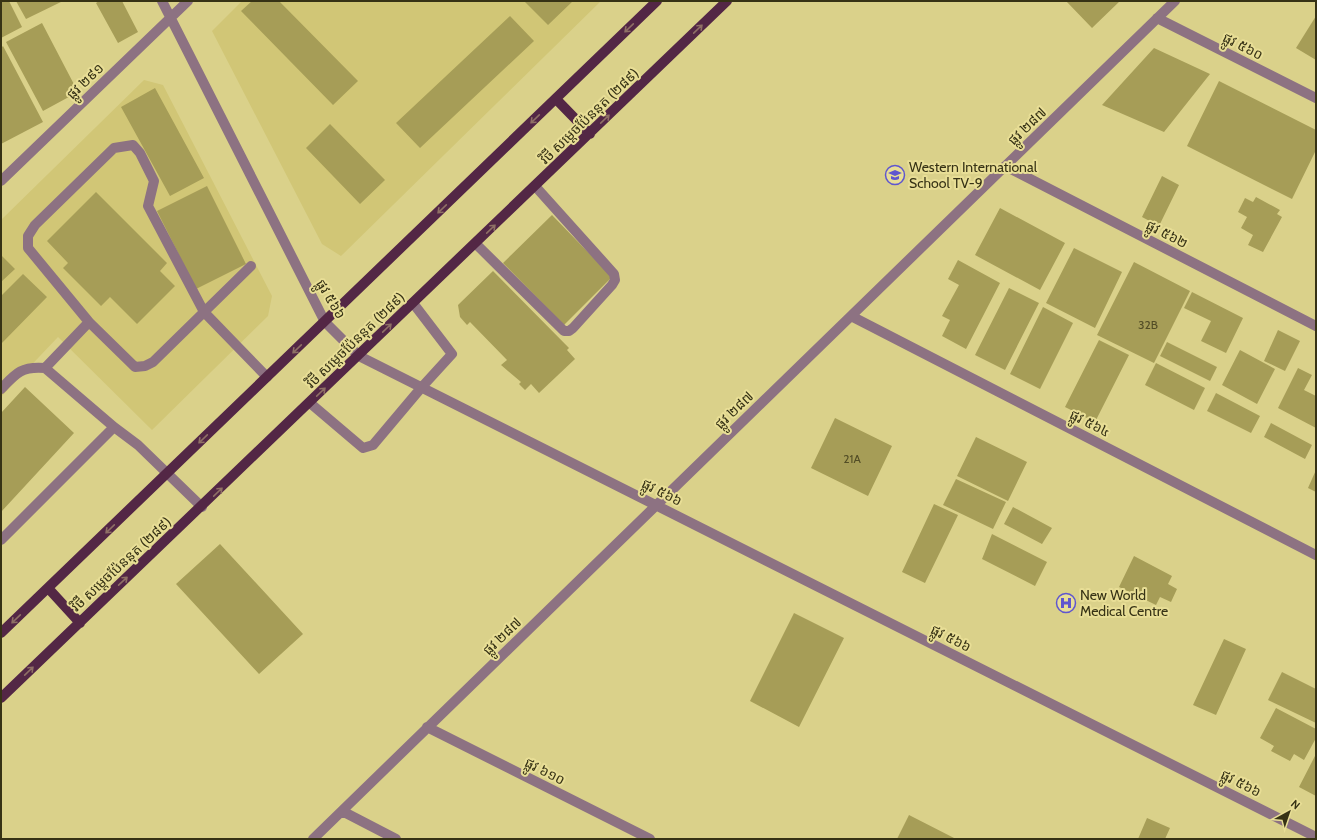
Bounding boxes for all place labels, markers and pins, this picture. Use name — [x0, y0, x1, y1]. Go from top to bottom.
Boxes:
place label: Western International School TV-9 — [909, 158, 1038, 192]
school or university icon: Western International School TV-9 — [884, 164, 906, 186]
place label: New World Medical Centre — [1080, 586, 1168, 620]
hospital icon: New World Medical Centre — [1055, 592, 1077, 614]

